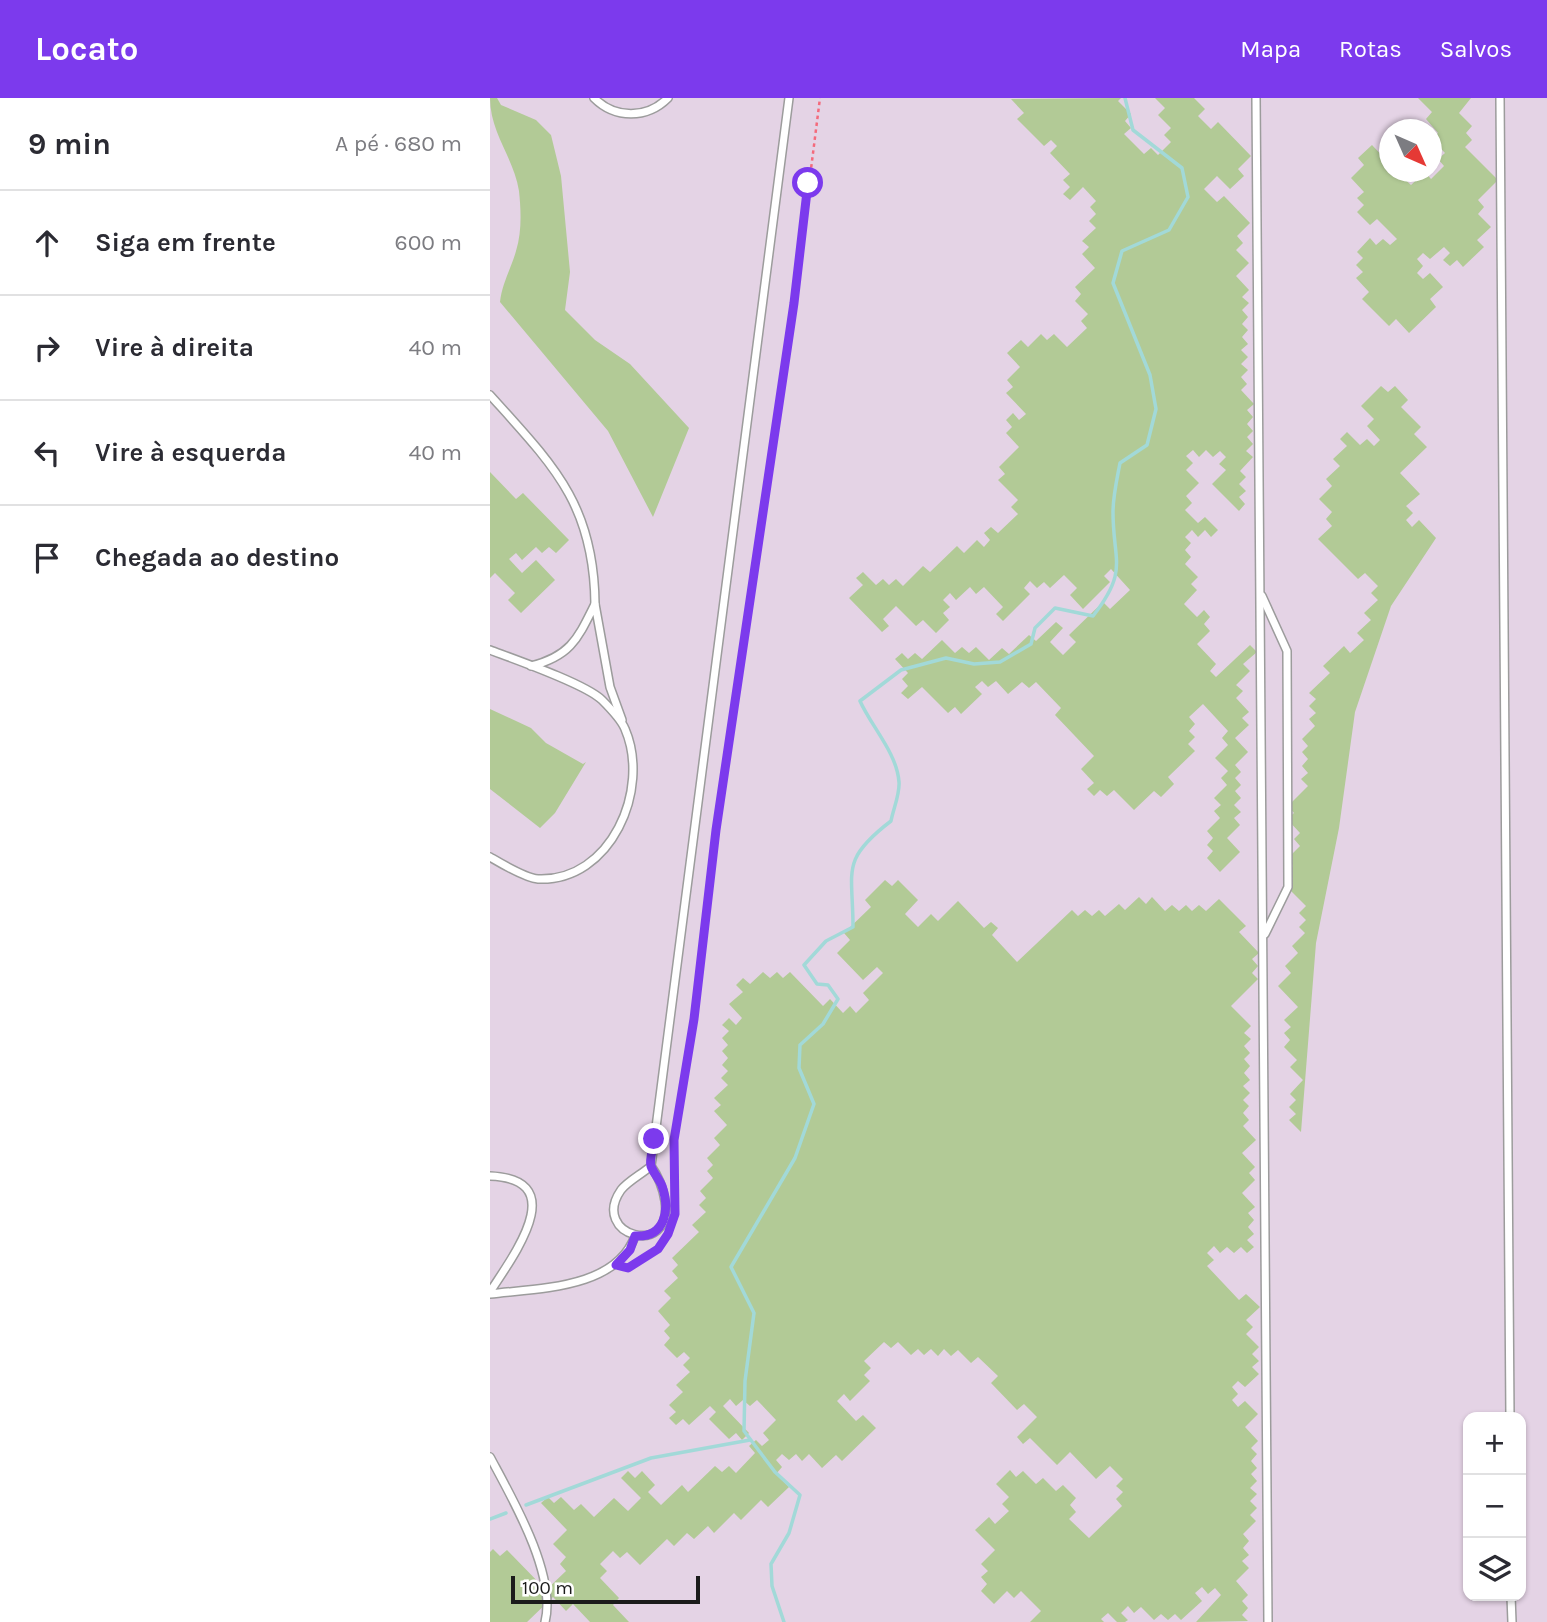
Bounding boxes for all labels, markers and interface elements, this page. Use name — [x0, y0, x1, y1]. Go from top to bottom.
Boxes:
text: Locato — [35, 30, 138, 68]
text: Mapa — [1240, 35, 1301, 63]
text: Rotas — [1339, 35, 1402, 63]
text: Salvos — [1440, 35, 1512, 63]
north arrow — [1379, 119, 1442, 182]
text: 9 min — [28, 126, 111, 162]
text: A pé · 680 m — [335, 130, 462, 157]
route start — [792, 167, 823, 198]
icon: ahead — [28, 224, 66, 262]
text: Siga em frente — [95, 227, 276, 258]
text: 600 m — [395, 229, 462, 256]
icon: right — [28, 329, 66, 367]
text: Vire à direita — [95, 332, 254, 363]
text: 40 m — [409, 334, 462, 361]
icon: left — [28, 434, 66, 472]
text: Vire à esquerda — [95, 437, 286, 468]
text: 40 m — [409, 439, 462, 466]
icon: arrive — [28, 539, 66, 577]
text: Chegada ao destino — [95, 542, 339, 573]
route end — [638, 1123, 669, 1154]
map controls — [1463, 1412, 1526, 1601]
button: + — [1463, 1412, 1526, 1475]
button: − — [1463, 1475, 1526, 1538]
button: layers — [1463, 1538, 1526, 1601]
scale bar — [511, 1573, 700, 1605]
text: 100 m — [522, 1577, 573, 1599]

